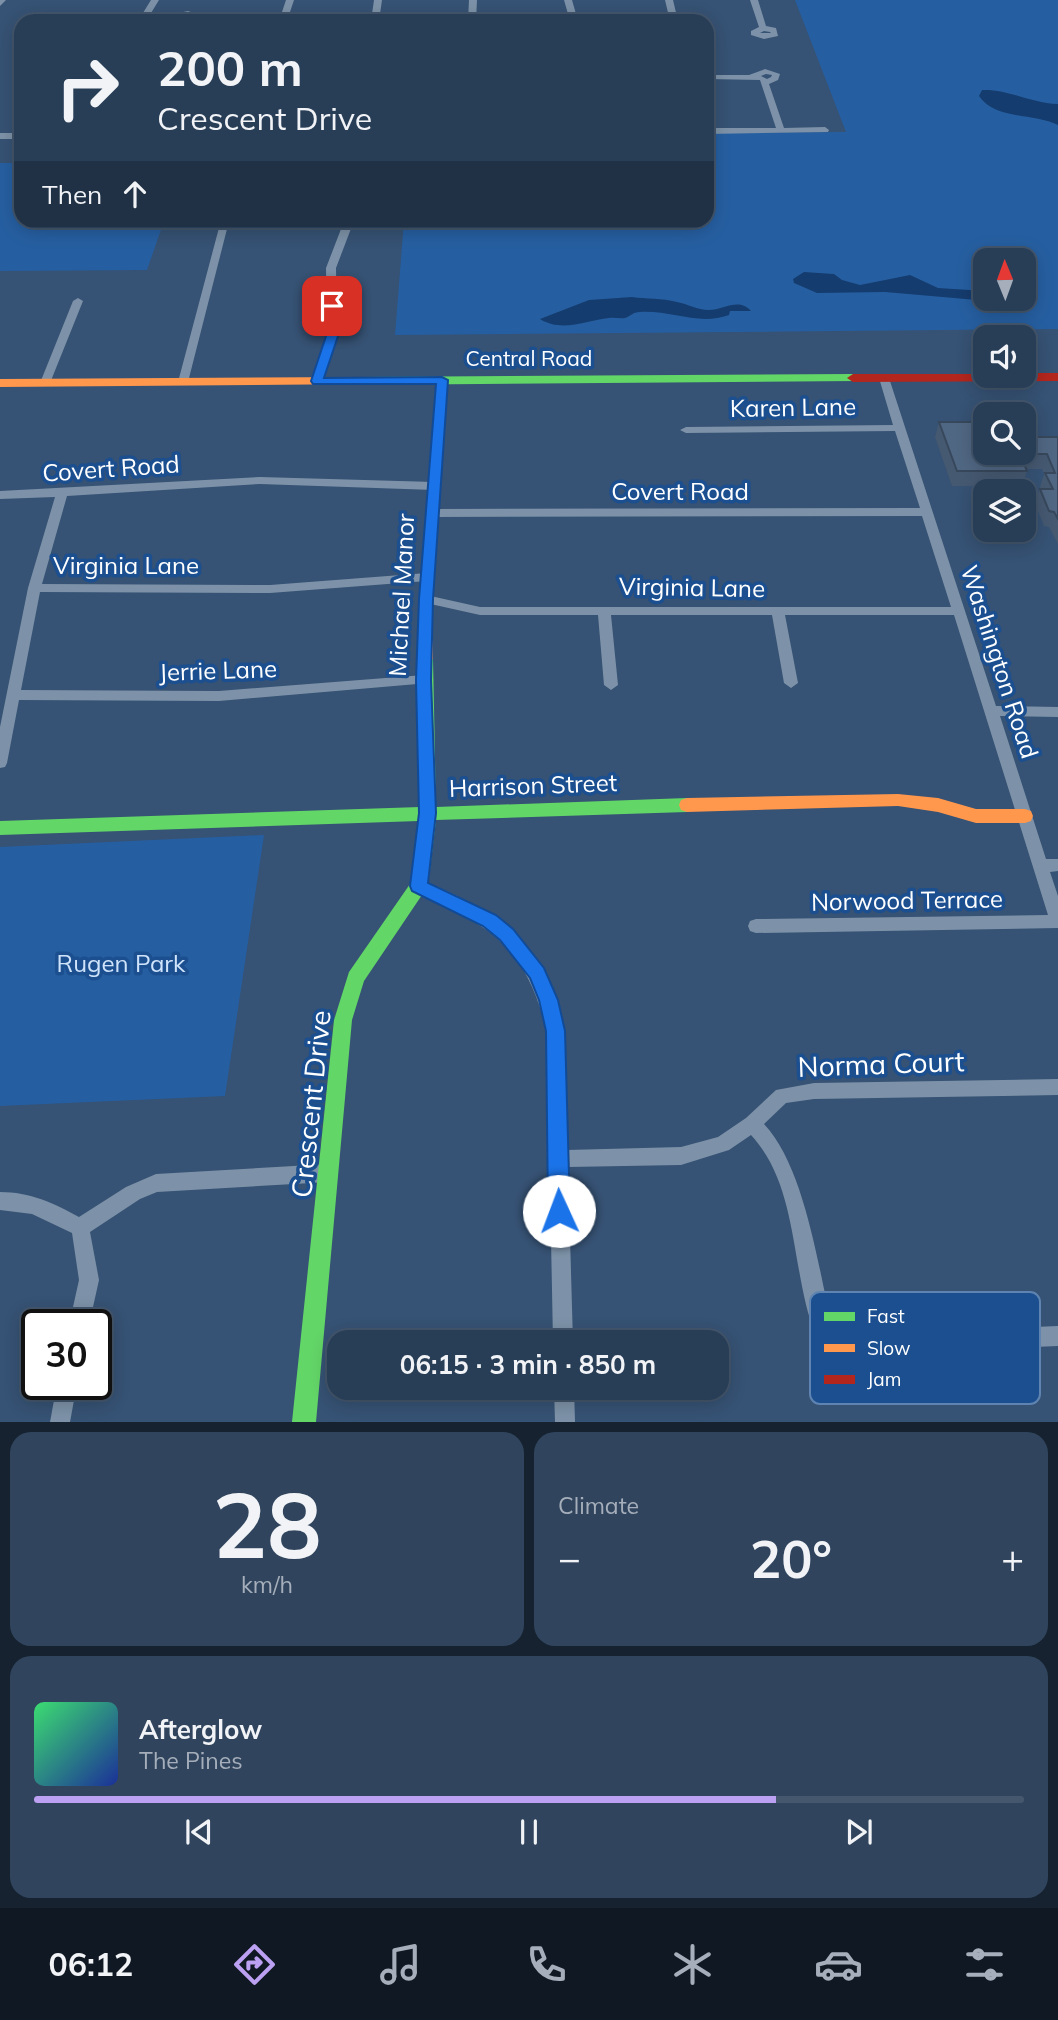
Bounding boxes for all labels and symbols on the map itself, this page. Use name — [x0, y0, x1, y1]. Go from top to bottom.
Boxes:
north arrow — [973, 248, 1036, 312]
pin — [302, 276, 362, 336]
street label: Central Road — [466, 345, 592, 371]
street label: Karen Lane — [730, 391, 856, 423]
street label: Covert Road — [41, 448, 181, 488]
street label: Covert Road — [611, 476, 749, 506]
street label: Michael Manor — [382, 512, 420, 677]
street label: Virginia Lane — [53, 550, 199, 580]
street label: Washington Road — [955, 561, 1045, 762]
street label: Virginia Lane — [619, 571, 765, 603]
street label: Jerrie Lane — [158, 653, 277, 687]
street label: Harrison Street — [448, 767, 618, 803]
street label: Norwood Terrace — [811, 883, 1003, 917]
park label: Rugen Park — [57, 948, 186, 978]
street label: Crescent Drive — [283, 1009, 338, 1199]
street label: Norma Court — [797, 1043, 965, 1084]
position arrow — [522, 1174, 596, 1248]
legend — [810, 1292, 1040, 1404]
text: Fast — [867, 1304, 905, 1328]
speed limit sign: 30 — [21, 1309, 112, 1400]
text: Slow — [867, 1336, 911, 1360]
text: Jam — [867, 1367, 901, 1391]

